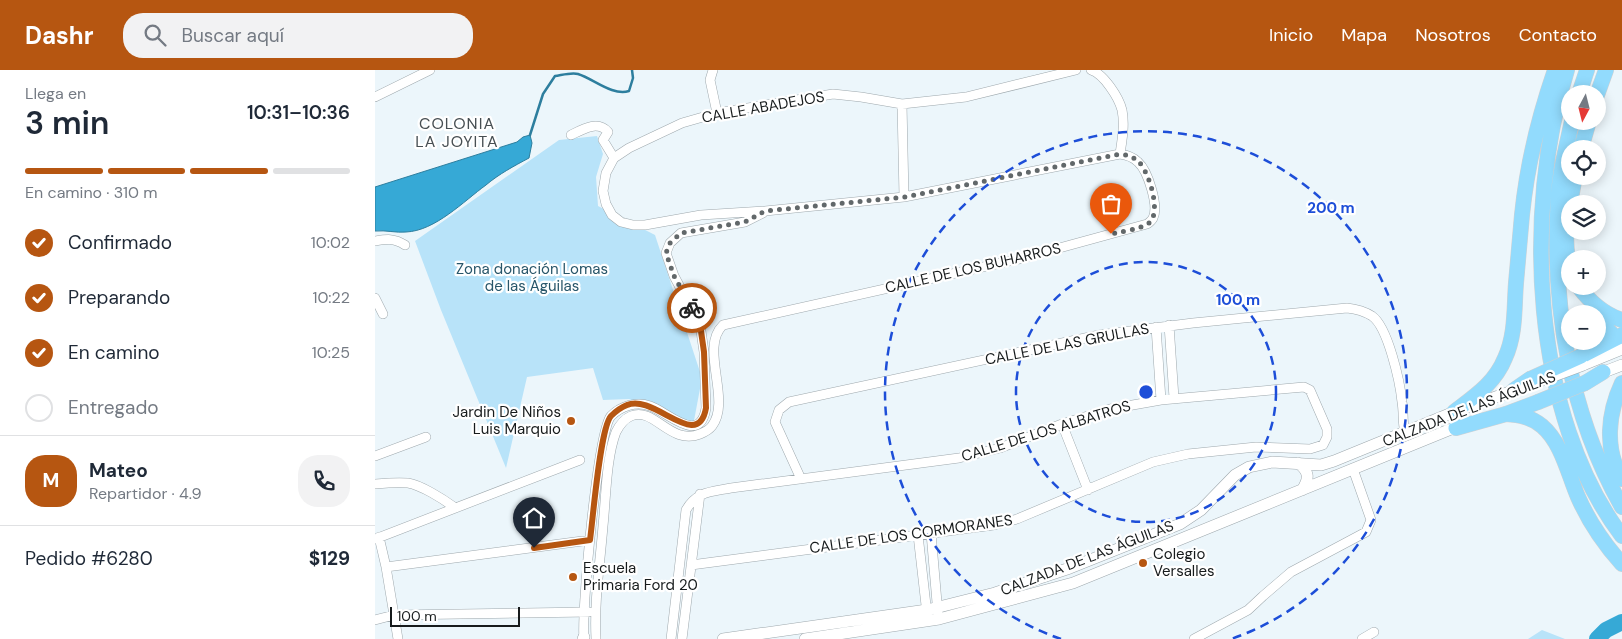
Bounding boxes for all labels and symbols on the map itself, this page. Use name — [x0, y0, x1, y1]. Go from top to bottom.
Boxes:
north arrow — [1561, 85, 1606, 130]
street label: CALLE ABADEJOS — [700, 86, 826, 128]
district label: COLONIA LA JOYITA — [415, 113, 499, 152]
pin — [1090, 183, 1132, 234]
text: 200 m — [1307, 198, 1355, 218]
street label: CALLE DE LOS BUHARROS — [883, 238, 1063, 298]
park label: Zona donación Lomas de las Águilas — [456, 259, 608, 296]
courier — [667, 283, 717, 333]
text: 100 m — [1216, 290, 1260, 310]
street label: CALLE DE LAS GRULLAS — [983, 318, 1151, 370]
street label: CALZADA DE LAS ÁGUILAS — [1380, 367, 1559, 451]
centre of rings — [1137, 383, 1155, 401]
street label: CALLE DE LOS ALBATROS — [959, 396, 1133, 466]
place label: Jardin De Niños Luis Marquio — [453, 402, 561, 439]
marker: Jardin De Niños Luis Marquio — [565, 415, 577, 427]
pin — [513, 497, 555, 548]
street label: CALLE DE LOS CORMORANES — [808, 510, 1014, 558]
street label: CALZADA DE LAS ÁGUILAS — [998, 516, 1177, 600]
place label: Colegio Versalles — [1153, 544, 1215, 581]
marker: Colegio Versalles — [1137, 557, 1149, 569]
place label: Escuela Primaria Ford 20 — [583, 558, 698, 595]
marker: Escuela Primaria Ford 20 — [567, 571, 579, 583]
scale bar — [390, 604, 520, 627]

